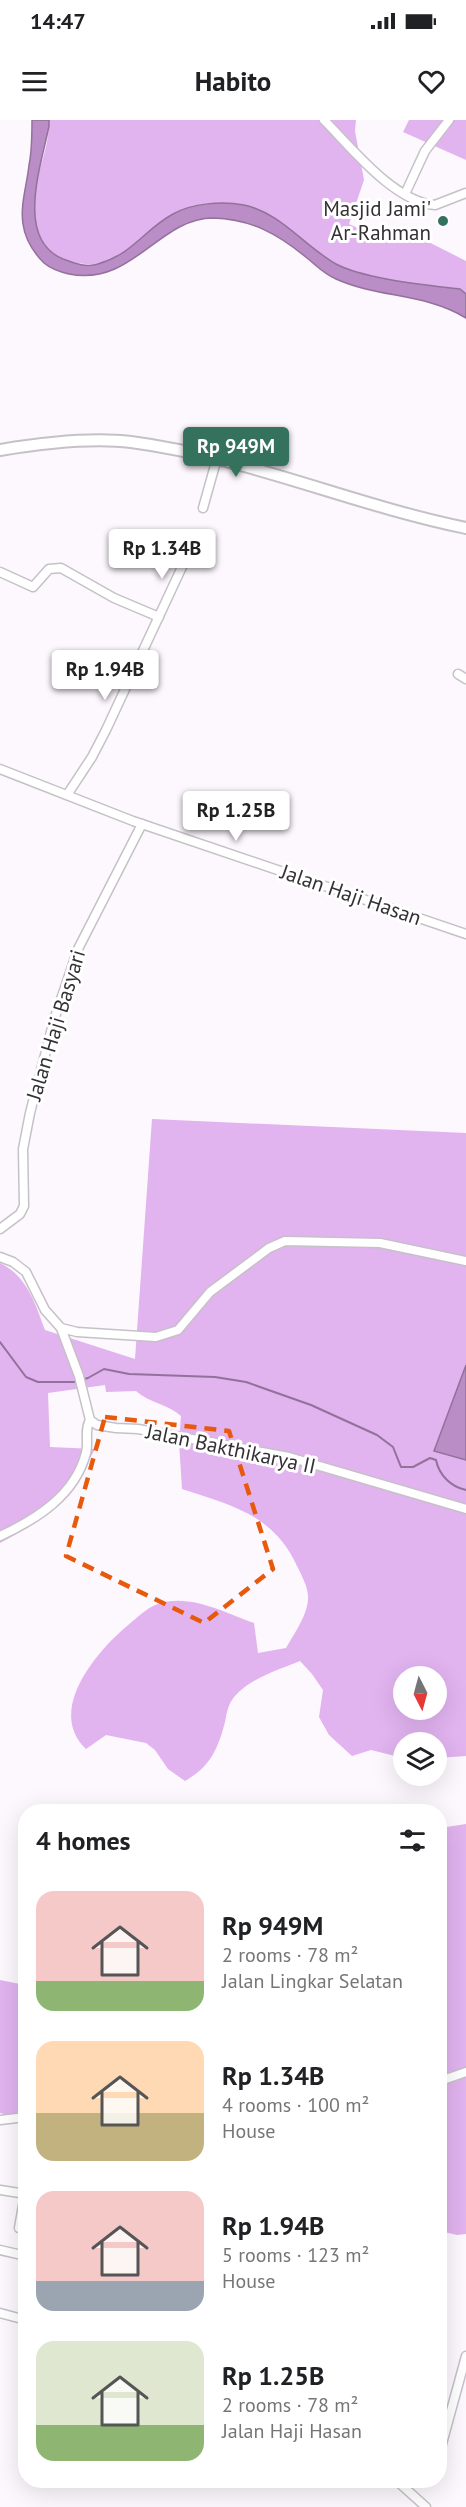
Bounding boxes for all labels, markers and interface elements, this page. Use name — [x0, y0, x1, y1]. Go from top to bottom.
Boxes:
text: 14:47 — [30, 7, 86, 35]
text: Habito — [195, 64, 271, 98]
icon: menu — [18, 65, 51, 98]
icon: heart — [415, 65, 448, 98]
place label: Masjid Jami' Ar-Rahman — [323, 195, 431, 246]
marker: Masjid Jami' Ar-Rahman — [436, 214, 450, 228]
pin: Rp 949M — [181, 427, 291, 478]
text: Rp 949M — [197, 433, 275, 459]
pin: Rp 1.34B — [100, 529, 224, 580]
text: Rp 1.34B — [123, 535, 201, 561]
pin: Rp 1.94B — [43, 650, 167, 701]
text: Rp 1.94B — [66, 656, 144, 682]
pin: Rp 1.25B — [174, 791, 298, 842]
text: Rp 1.25B — [197, 797, 275, 823]
street label: Jalan Haji Hasan — [276, 858, 425, 931]
street label: Jalan Haji Basyari — [20, 946, 91, 1104]
street label: Jalan Bakthikarya II — [143, 1417, 318, 1480]
north arrow — [393, 1666, 447, 1720]
map controls — [393, 1666, 447, 1786]
button: layers — [393, 1732, 447, 1786]
text: 4 homes — [36, 1824, 131, 1857]
icon: filters — [396, 1824, 429, 1857]
text: Rp 949M — [222, 1909, 323, 1942]
icon: home — [84, 1915, 156, 1987]
text: 2 rooms · 78 m² — [222, 1942, 358, 1968]
text: Jalan Lingkar Selatan — [222, 1968, 403, 1994]
text: Rp 1.34B — [222, 2059, 324, 2092]
icon: home — [84, 2065, 156, 2137]
text: 4 rooms · 100 m² — [222, 2092, 369, 2118]
text: House — [222, 2118, 276, 2144]
text: Rp 1.94B — [222, 2209, 324, 2242]
icon: home — [84, 2215, 156, 2287]
text: 5 rooms · 123 m² — [222, 2242, 369, 2268]
text: House — [222, 2268, 276, 2294]
text: Rp 1.25B — [222, 2359, 324, 2392]
icon: home — [84, 2365, 156, 2437]
text: 2 rooms · 78 m² — [222, 2392, 358, 2418]
text: Jalan Haji Hasan — [222, 2418, 362, 2444]

